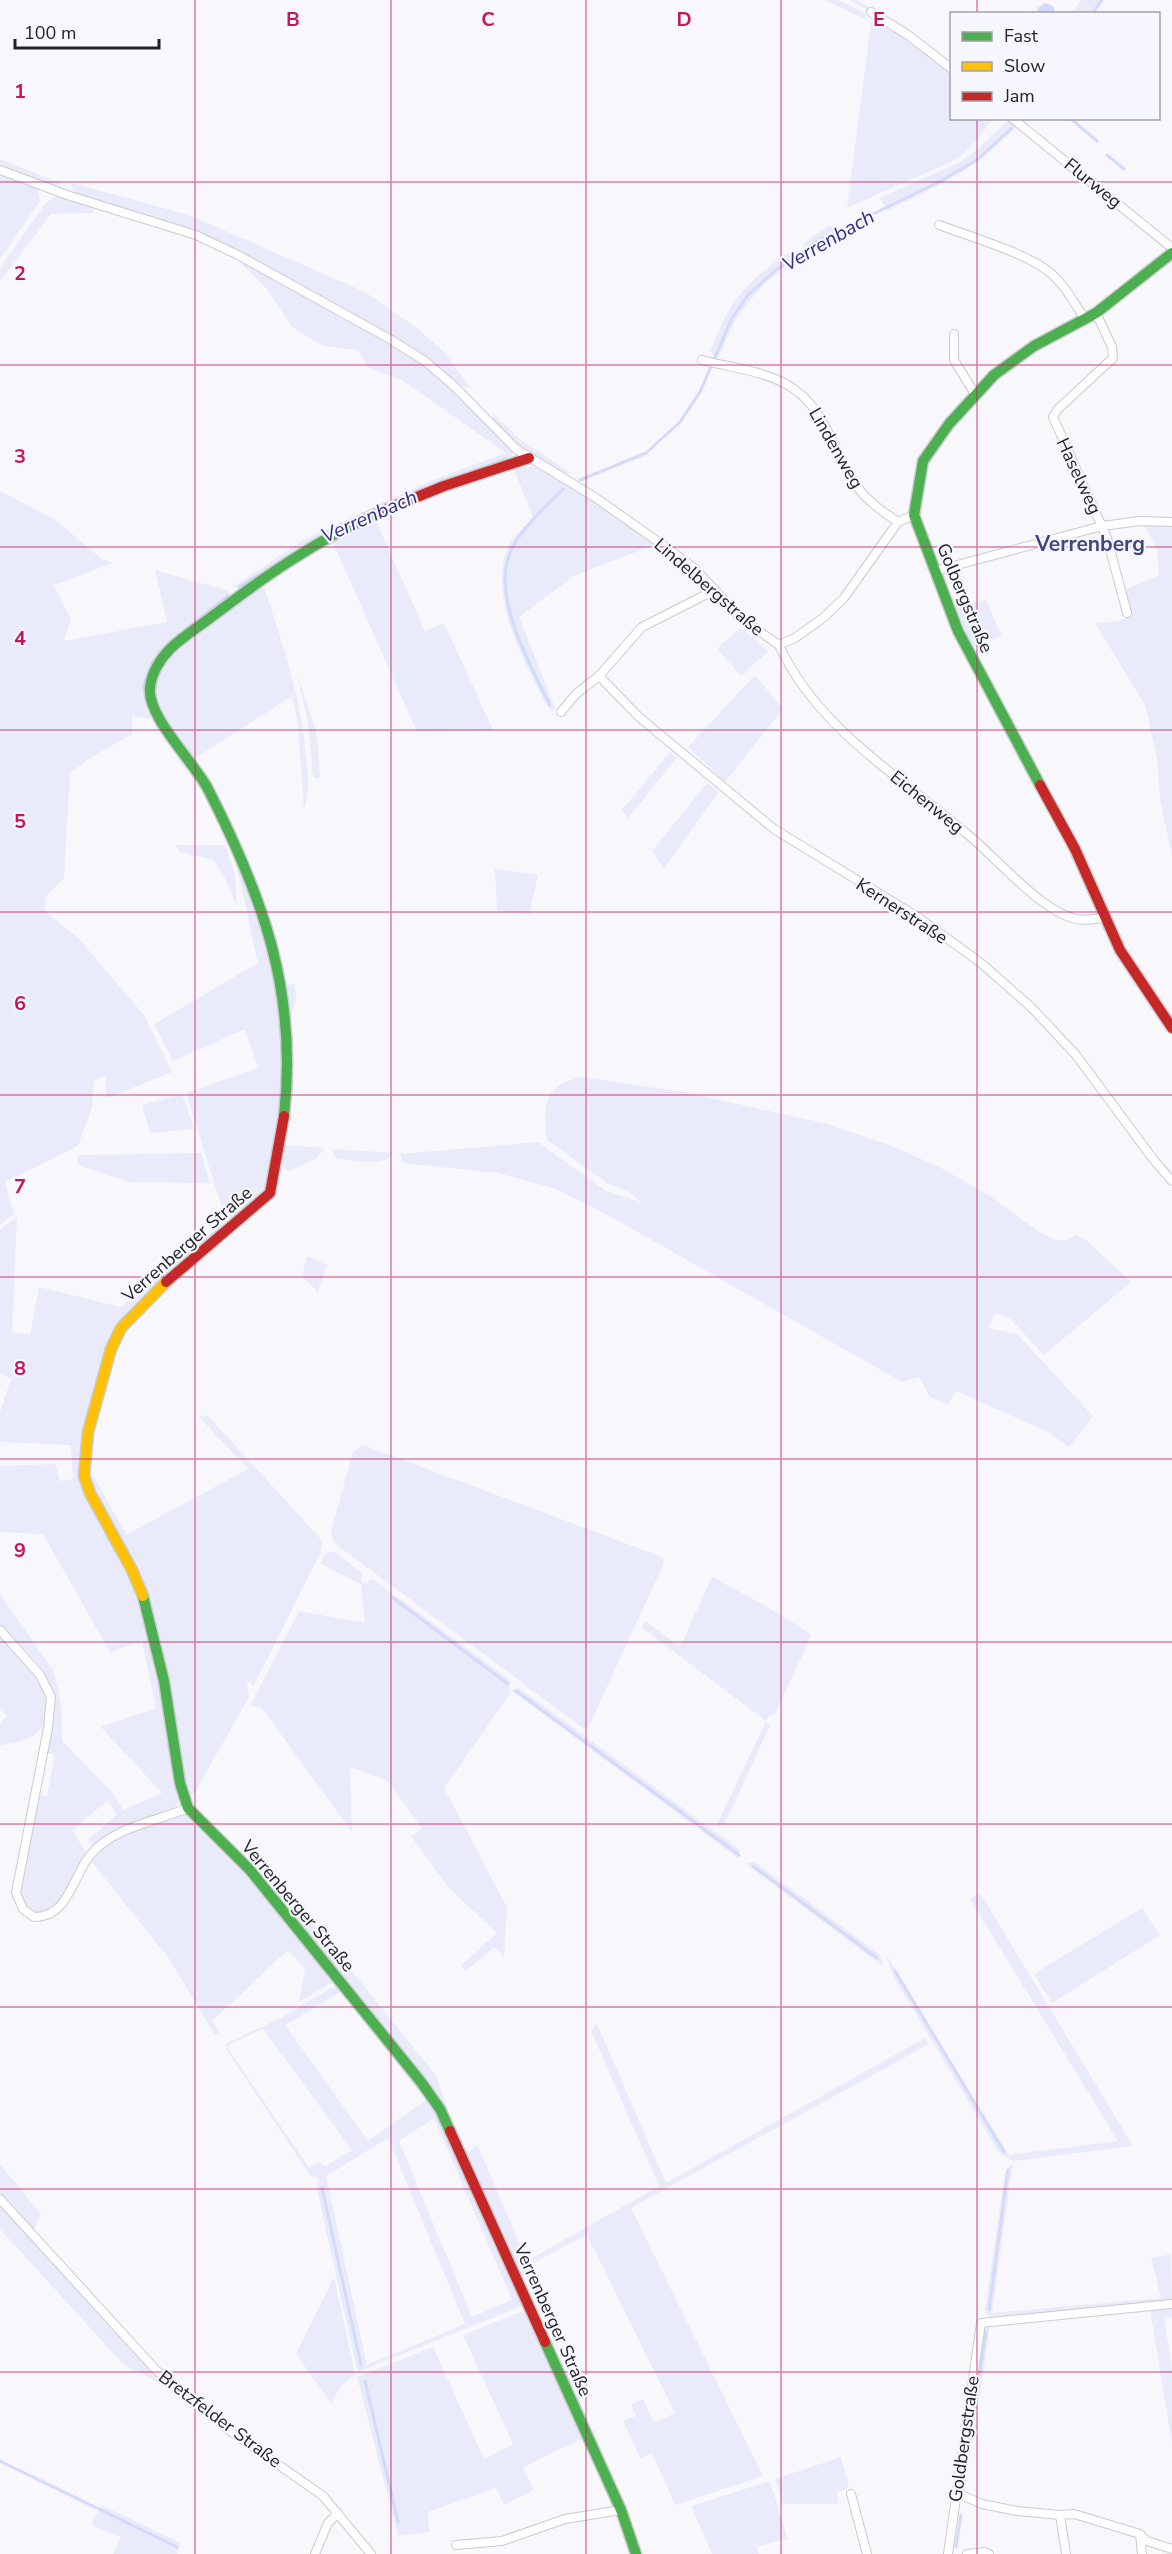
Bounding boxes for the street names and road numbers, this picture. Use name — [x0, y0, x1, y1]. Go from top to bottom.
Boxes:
street label: Flurweg — [1059, 152, 1127, 214]
street label: Lindenweg — [803, 403, 869, 493]
street label: Haselweg — [1051, 434, 1107, 518]
street label: Lindelbergstraße — [649, 533, 769, 641]
street label: Golbergstraße — [931, 540, 999, 656]
street label: Eichenweg — [885, 765, 969, 839]
street label: Kernerstraße — [852, 872, 952, 950]
street label: Verrenberger Straße — [116, 1181, 257, 1308]
street label: Verrenberger Straße — [235, 1834, 360, 1977]
street label: Verrenberger Straße — [508, 2239, 598, 2400]
street label: Bretzfelder Straße — [154, 2365, 286, 2473]
street label: Goldbergstraße — [943, 2374, 985, 2504]

